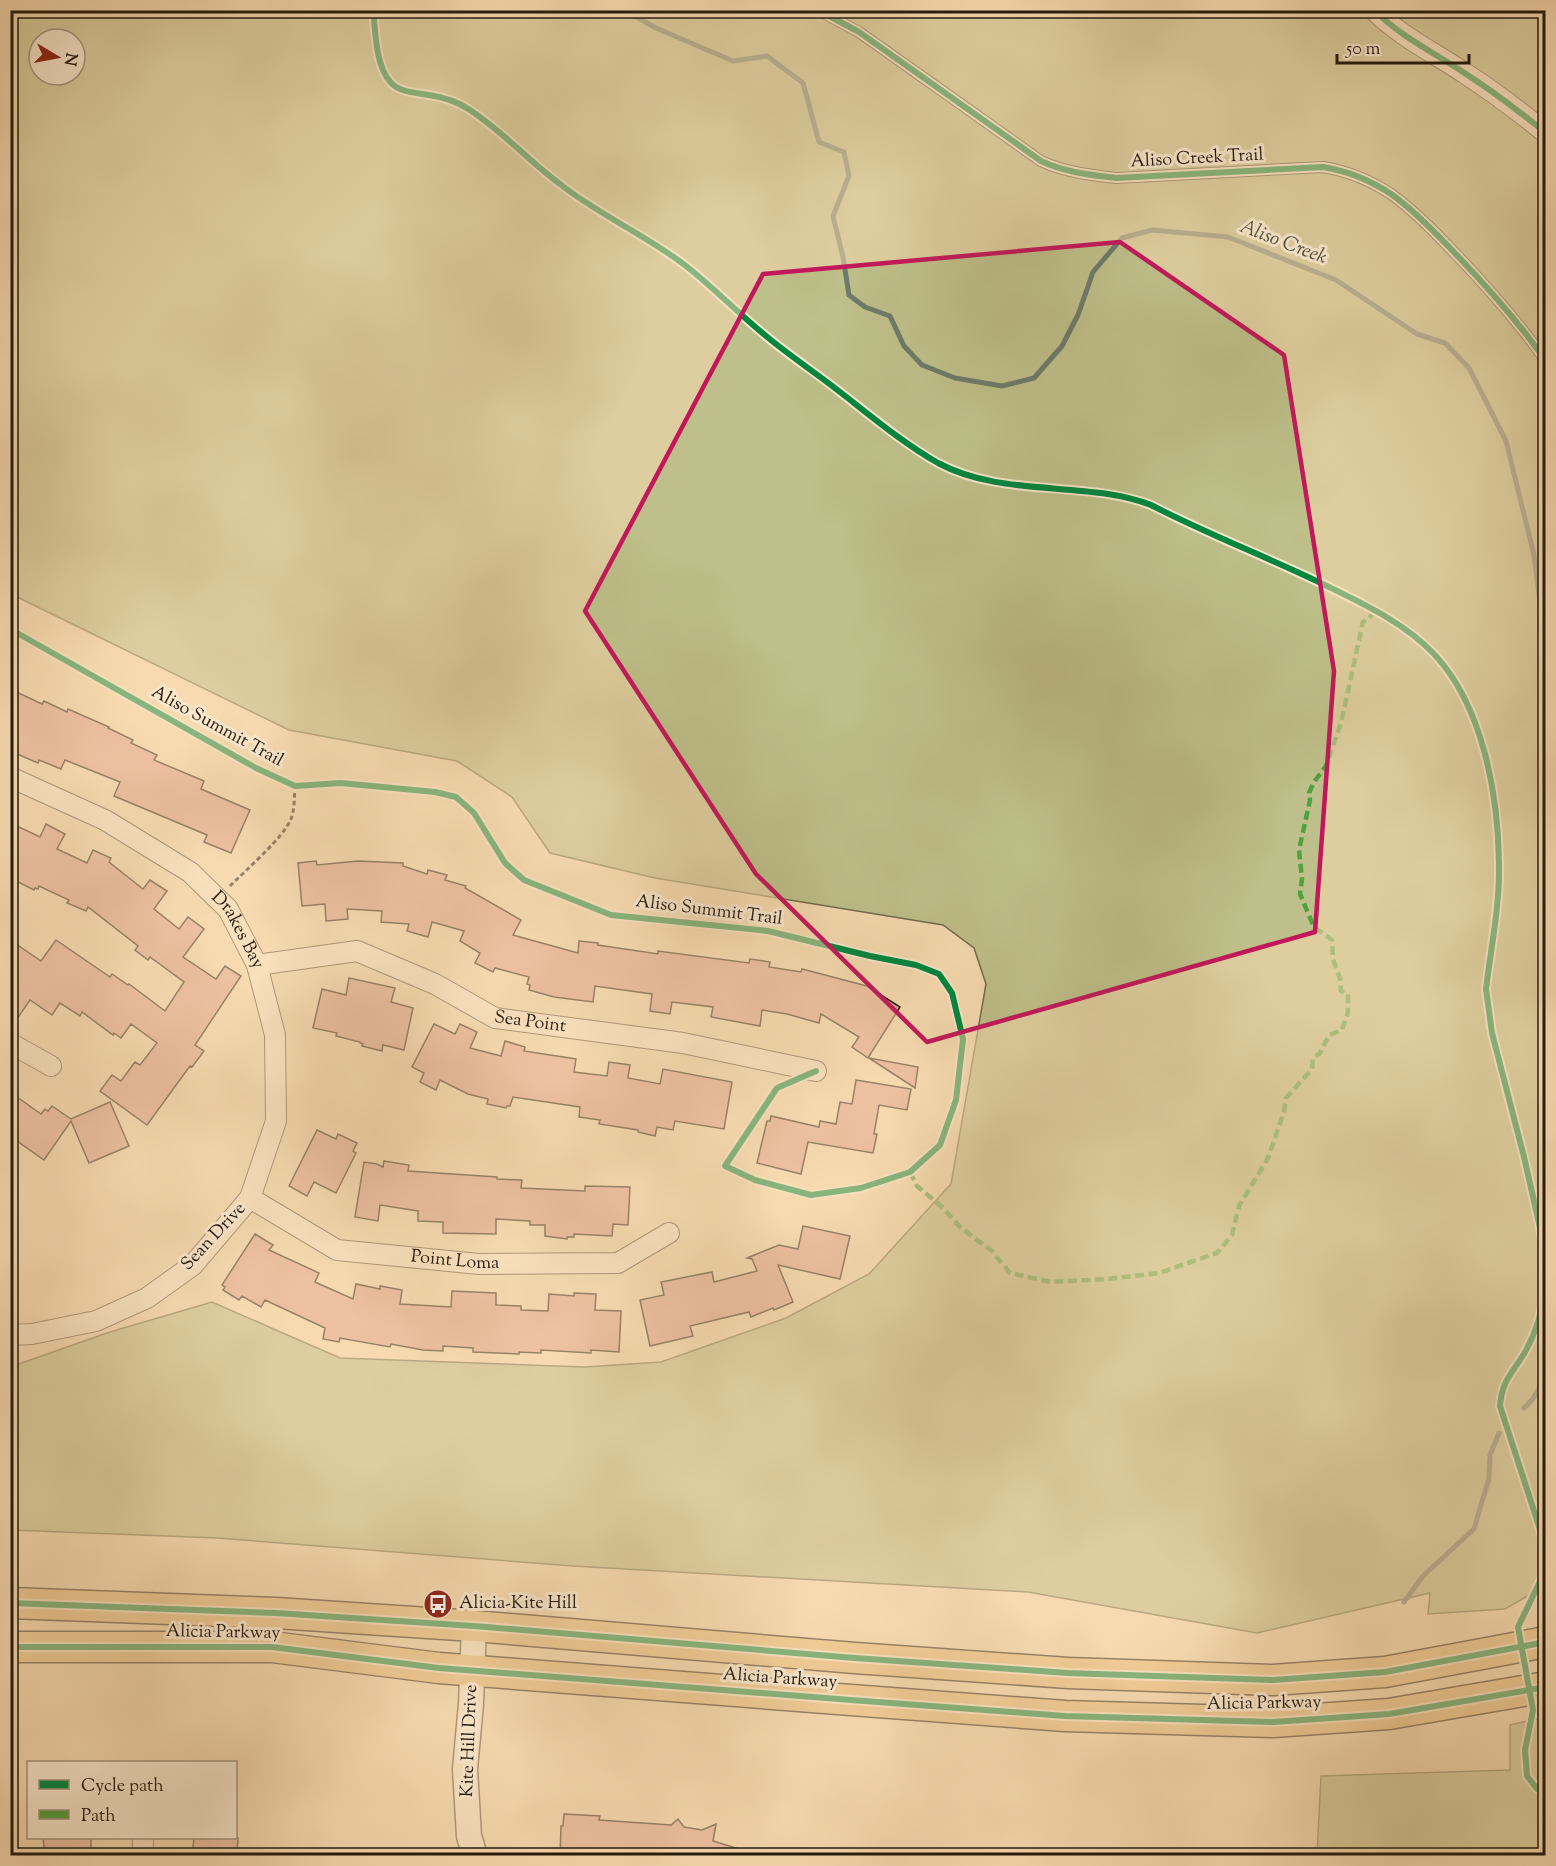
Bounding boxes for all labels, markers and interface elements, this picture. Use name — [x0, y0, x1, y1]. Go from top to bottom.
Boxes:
north arrow — [27, 27, 87, 87]
scale bar — [1337, 27, 1469, 65]
text: 50 m — [1345, 37, 1381, 63]
text: N — [57, 51, 82, 68]
street label: Aliso Creek Trail — [1130, 143, 1264, 175]
water label: Aliso Creek — [1235, 213, 1331, 273]
street label: Aliso Summit Trail — [146, 680, 288, 774]
street label: Drakes Bay — [204, 886, 270, 974]
street label: Aliso Summit Trail — [634, 889, 784, 933]
street label: Sea Point — [493, 1005, 568, 1040]
street label: Sean Drive — [175, 1197, 253, 1277]
street label: Point Loma — [410, 1244, 499, 1277]
bus stop icon: Alicia-Kite Hill — [422, 1588, 454, 1620]
place label: Alicia-Kite Hill — [459, 1591, 577, 1617]
street label: Alicia Parkway — [165, 1619, 281, 1647]
street label: Alicia Parkway — [722, 1662, 838, 1696]
street label: Kite Hill Drive — [455, 1684, 485, 1798]
street label: Alicia Parkway — [1206, 1690, 1322, 1718]
legend — [27, 1761, 237, 1839]
text: Cycle path — [81, 1774, 164, 1800]
text: Path — [81, 1804, 116, 1830]

